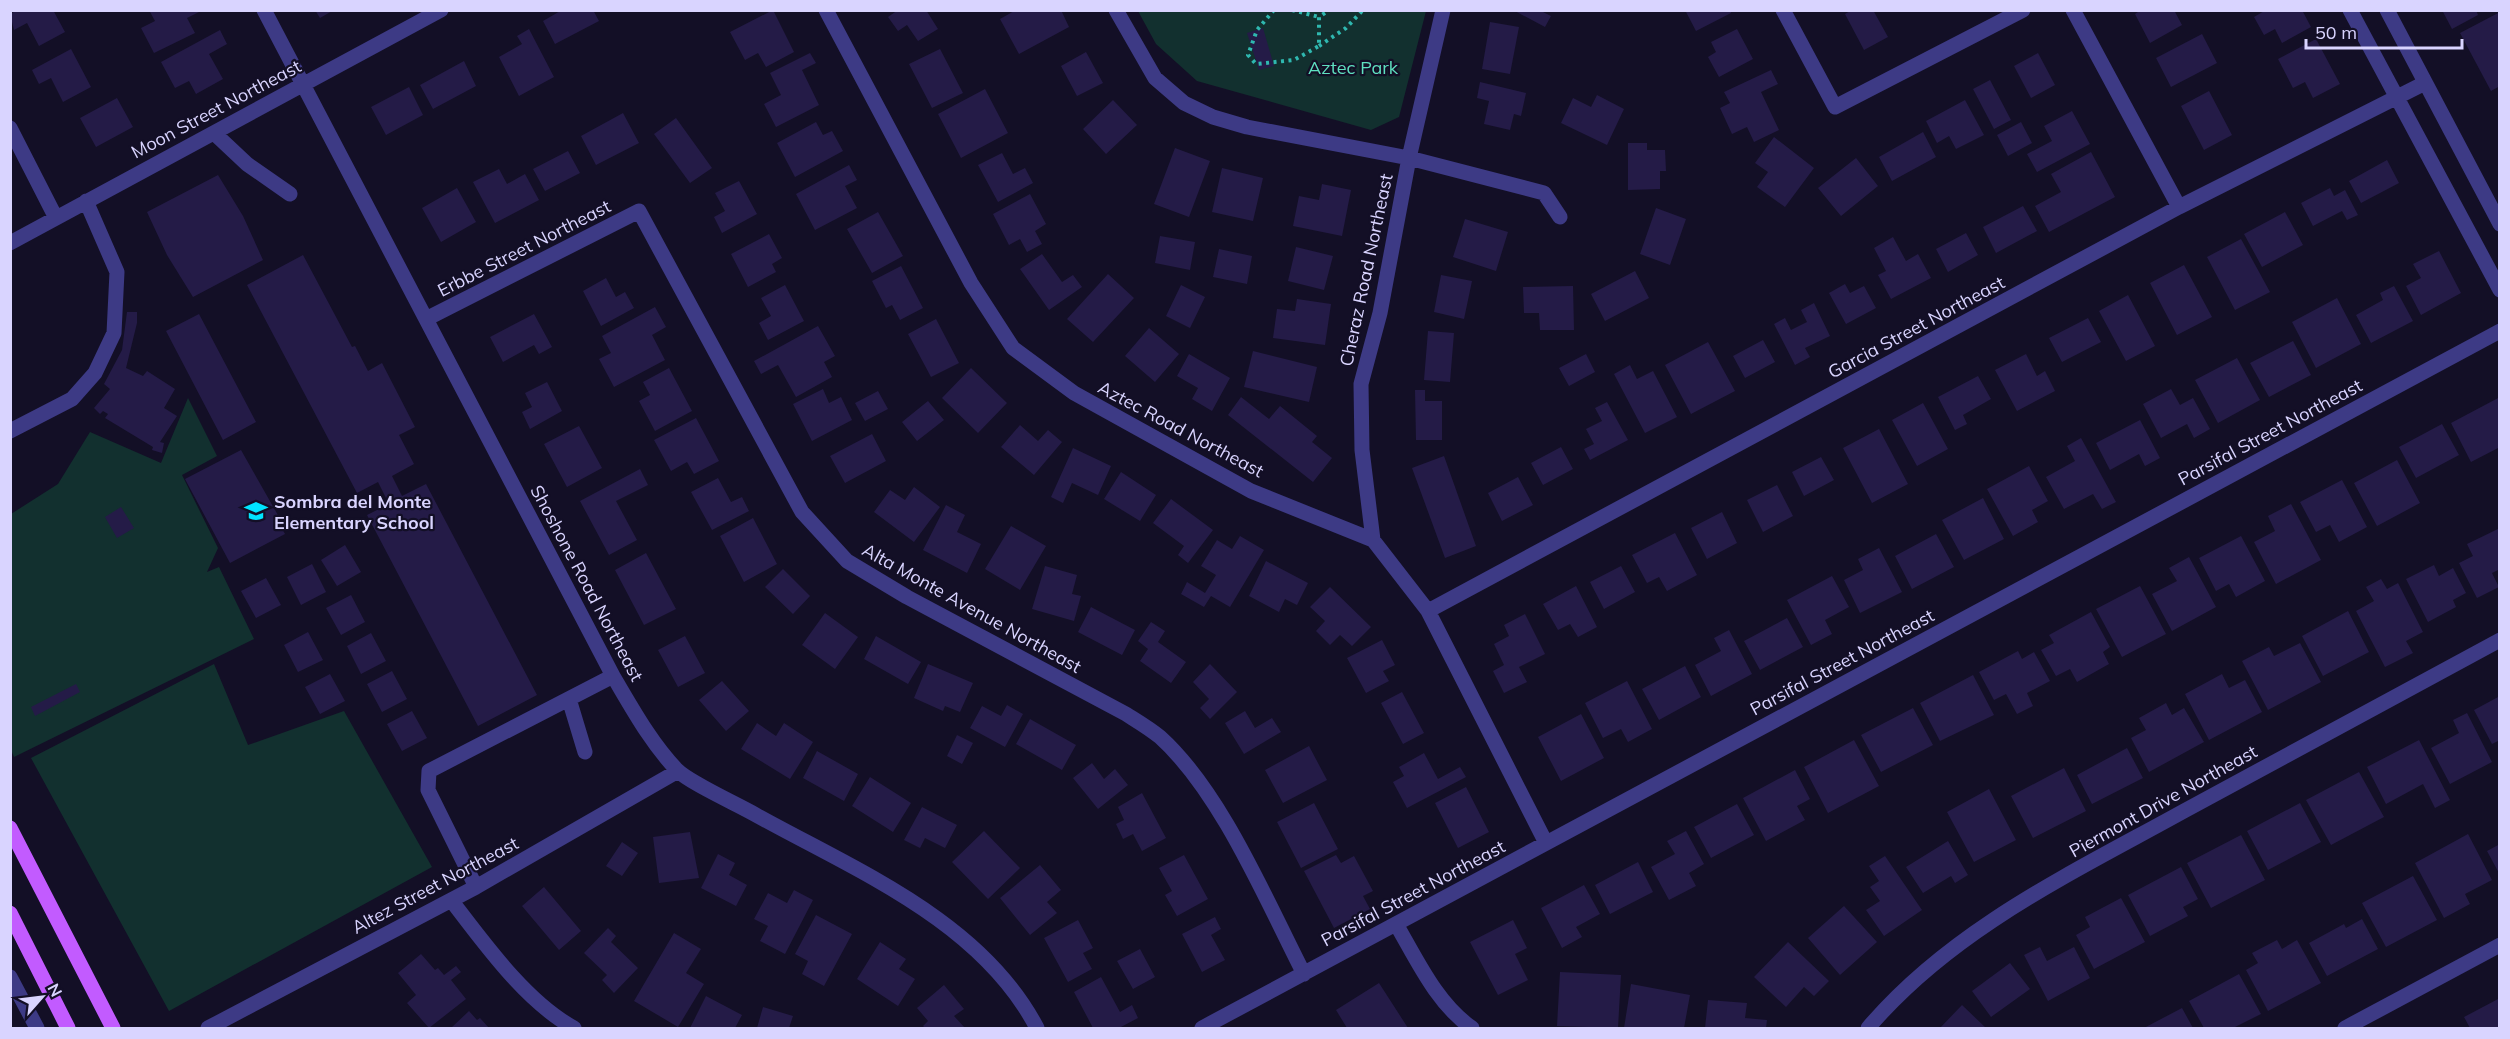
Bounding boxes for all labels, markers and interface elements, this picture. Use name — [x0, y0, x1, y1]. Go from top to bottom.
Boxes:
scale bar — [2306, 12, 2462, 50]
text: 50 m — [2315, 21, 2357, 44]
street label: Moon Street Northeast — [127, 54, 305, 164]
park label: Aztec Park — [1308, 56, 1399, 79]
street label: Cheraz Road Northeast — [1334, 172, 1398, 368]
street label: Erbbe Street Northeast — [434, 194, 614, 302]
street label: Garcia Street Northeast — [1824, 271, 2008, 383]
street label: Parsifal Street Northeast — [2174, 374, 2366, 490]
street label: Aztec Road Northeast — [1094, 376, 1268, 482]
street label: Shoshone Road Northeast — [525, 481, 649, 685]
place label: Sombra del Monte Elementary School — [274, 490, 434, 534]
school or university icon: Sombra del Monte Elementary School — [243, 498, 269, 524]
street label: Alta Monte Avenue Northeast — [858, 538, 1086, 678]
street label: Parsifal Street Northeast — [1746, 604, 1938, 720]
street label: Piermont Drive Northeast — [2065, 740, 2261, 862]
street label: Altez Street Northeast — [348, 831, 522, 939]
street label: Parsifal Street Northeast — [1317, 835, 1509, 951]
north arrow — [12, 967, 72, 1027]
text: N — [44, 980, 67, 1000]

